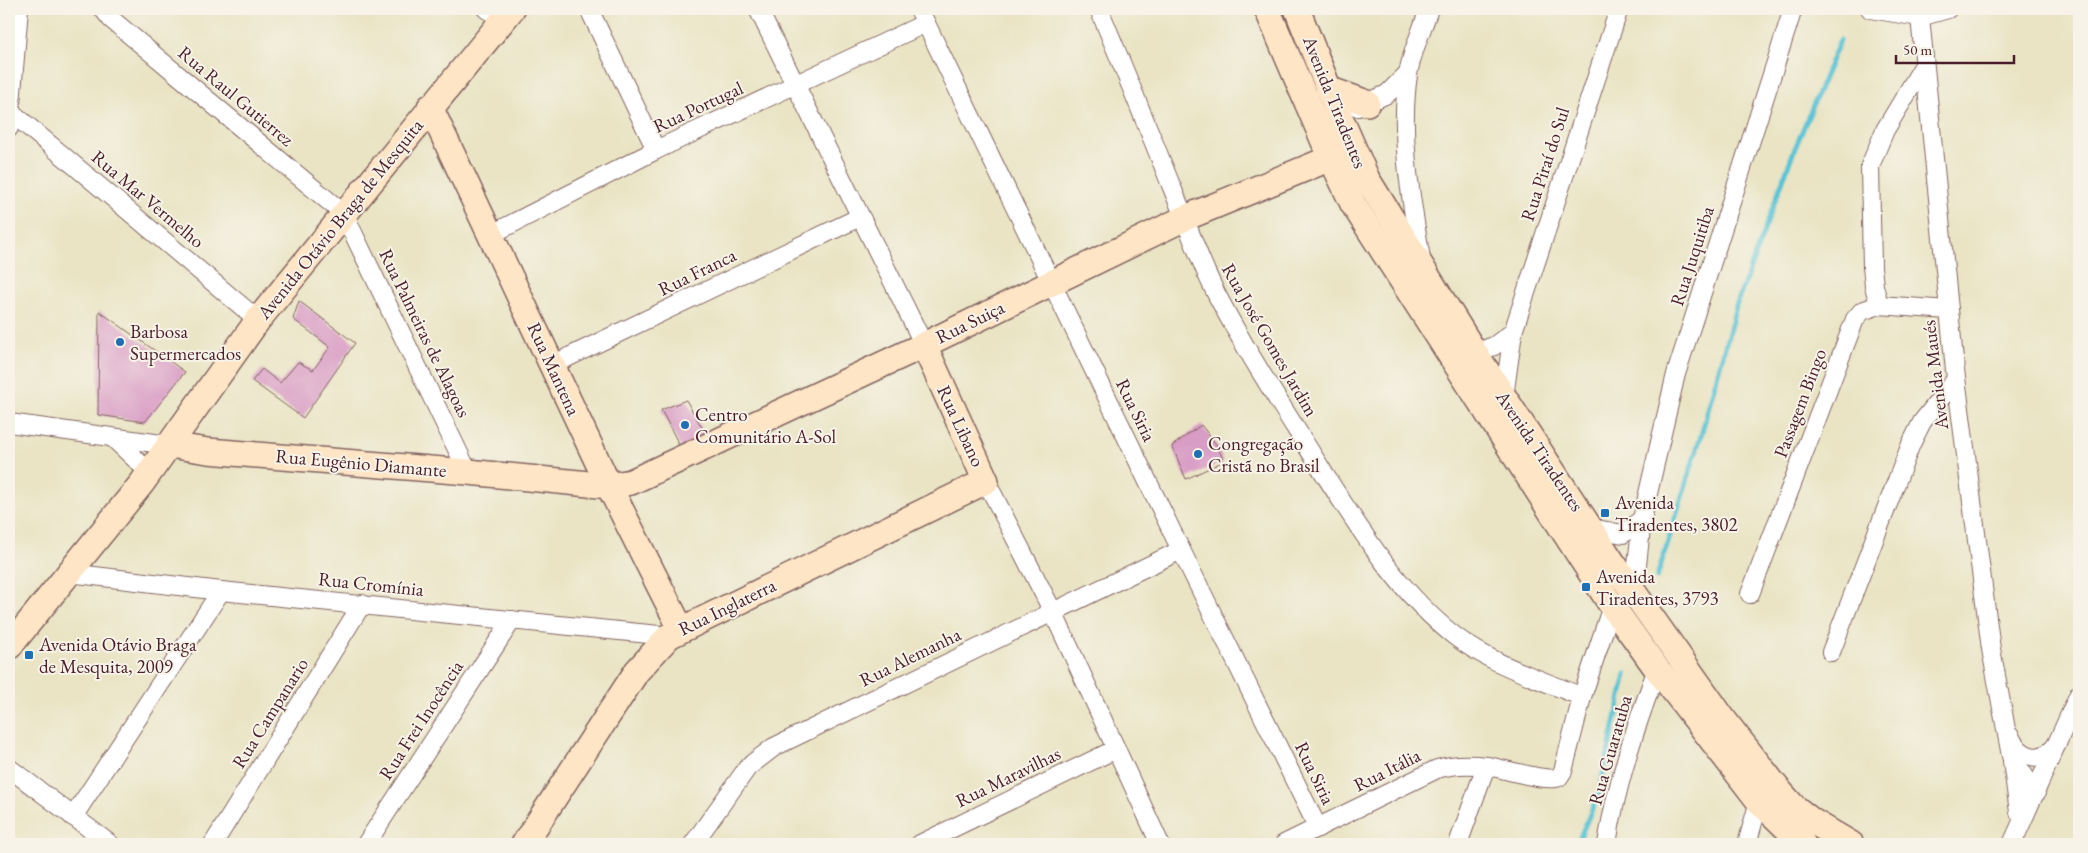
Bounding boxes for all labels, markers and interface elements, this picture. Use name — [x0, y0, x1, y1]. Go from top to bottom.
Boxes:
street label: Avenida Tiradentes — [1297, 31, 1373, 172]
scale bar — [1896, 32, 2013, 64]
street label: Rua Raul Gutierrez — [173, 40, 300, 152]
text: 50 m — [1903, 40, 1932, 59]
street label: Rua Portugal — [649, 75, 747, 139]
street label: Rua Piraí do Sul — [1515, 103, 1575, 224]
street label: Avenida Otávio Braga de Mesquita — [251, 113, 429, 325]
street label: Rua Mar Vermelho — [86, 144, 210, 254]
street label: Rua Juquitiba — [1664, 202, 1720, 309]
street label: Rua Franca — [654, 242, 740, 302]
street label: Rua Palmeiras de Alagoas — [373, 245, 477, 421]
street label: Rua José Gomes Jardim — [1216, 259, 1324, 421]
street label: Rua Suiça — [931, 294, 1009, 349]
street label: Rua Mantena — [521, 318, 587, 420]
place label: Barbosa Supermercados — [130, 319, 241, 366]
street label: Avenida Maués — [1916, 319, 1954, 432]
marker: Barbosa Supermercados — [114, 336, 126, 348]
street label: Passagem Bingo — [1768, 345, 1832, 461]
street label: Rua Siria — [1110, 374, 1162, 446]
street label: Rua Libano — [931, 381, 991, 471]
street label: Avenida Tiradentes — [1490, 385, 1590, 516]
place label: Centro Comunitário A-Sol — [695, 402, 836, 449]
marker: Centro Comunitário A-Sol — [679, 419, 691, 431]
place label: Congregação Cristã no Brasil — [1208, 431, 1320, 478]
street label: Rua Eugênio Diamante — [274, 443, 448, 483]
marker: Congregação Cristã no Brasil — [1192, 448, 1204, 460]
place label: Avenida Tiradentes, 3802 — [1614, 490, 1738, 537]
marker: Avenida Tiradentes, 3802 — [1599, 507, 1611, 519]
place label: Avenida Tiradentes, 3793 — [1595, 564, 1719, 611]
street label: Rua Cromínia — [317, 566, 425, 602]
street label: Rua Inglaterra — [674, 572, 780, 641]
marker: Avenida Tiradentes, 3793 — [1580, 581, 1592, 593]
street label: Rua Alemanha — [855, 622, 965, 692]
place label: Avenida Otávio Braga de Mesquita, 2009 — [38, 632, 197, 679]
marker: Avenida Otávio Braga de Mesquita, 2009 — [23, 649, 35, 661]
street label: Rua Campanario — [226, 653, 314, 773]
street label: Rua Frei Inocência — [373, 655, 469, 784]
street label: Rua Guaratuba — [1582, 692, 1638, 808]
street label: Rua Siria — [1289, 737, 1341, 809]
street label: Rua Maravilhas — [951, 741, 1065, 813]
street label: Rua Itália — [1349, 742, 1425, 797]

